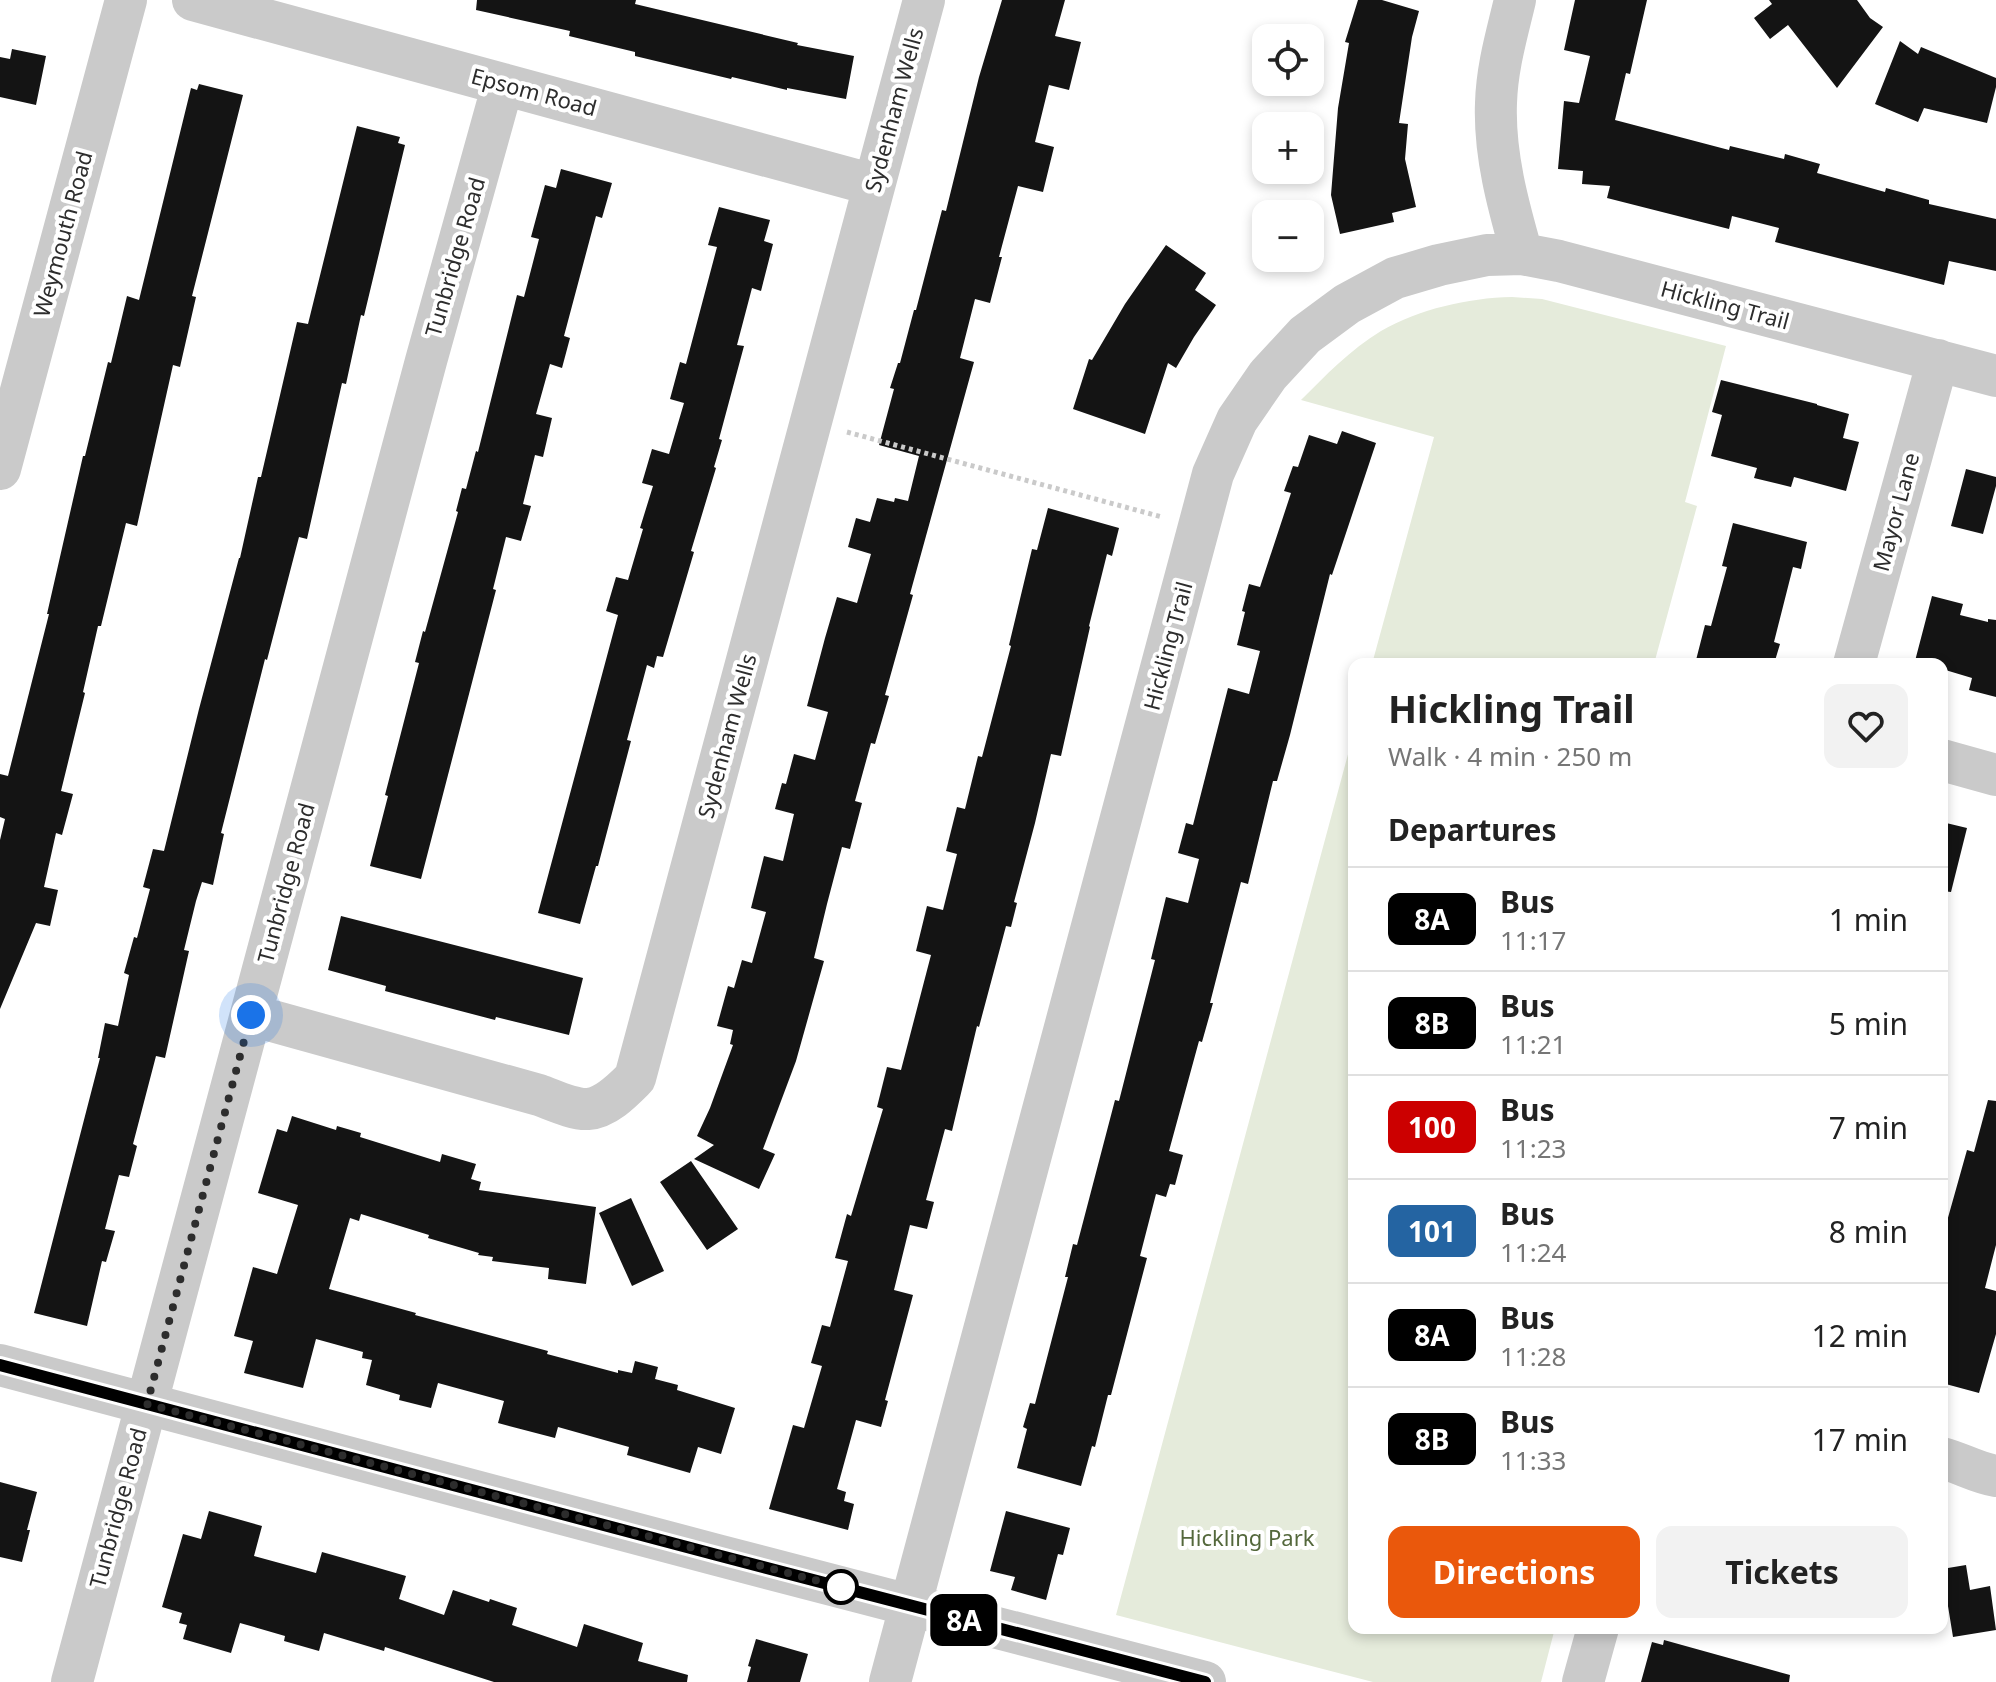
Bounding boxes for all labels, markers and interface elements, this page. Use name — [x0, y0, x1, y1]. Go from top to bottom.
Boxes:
street label: Sydenham Wells — [857, 24, 929, 195]
map controls — [1252, 24, 1324, 272]
button: locate — [1252, 24, 1324, 96]
street label: Epsom Road — [468, 60, 600, 122]
button: + — [1252, 112, 1324, 184]
street label: Weymouth Road — [25, 147, 99, 320]
street label: Tunbridge Road — [417, 173, 491, 340]
button: − — [1252, 200, 1324, 272]
street label: Hickling Trail — [1658, 272, 1793, 336]
street label: Mayor Lane — [1865, 449, 1925, 574]
street label: Hickling Trail — [1135, 578, 1199, 713]
street label: Sydenham Wells — [690, 650, 762, 821]
text: Hickling Trail — [1388, 682, 1635, 734]
button: heart — [1824, 684, 1908, 768]
text: Walk · 4 min · 250 m — [1388, 738, 1632, 774]
street label: Tunbridge Road — [249, 799, 321, 966]
text: Departures — [1388, 809, 1557, 850]
text: Bus — [1500, 881, 1555, 922]
text: 1 min — [1829, 899, 1908, 940]
text: 8A — [1414, 900, 1450, 938]
text: 11:17 — [1500, 922, 1566, 958]
text: Bus — [1500, 985, 1555, 1026]
your location — [231, 995, 271, 1035]
text: 5 min — [1829, 1003, 1908, 1044]
text: 8B — [1415, 1004, 1449, 1042]
text: 11:21 — [1500, 1026, 1566, 1062]
text: Bus — [1500, 1089, 1555, 1130]
text: 7 min — [1829, 1107, 1908, 1148]
text: 100 — [1408, 1108, 1456, 1146]
text: 11:23 — [1500, 1130, 1566, 1166]
text: Bus — [1500, 1193, 1555, 1234]
text: 8 min — [1829, 1211, 1908, 1252]
text: 101 — [1408, 1212, 1456, 1250]
text: 11:24 — [1500, 1234, 1566, 1270]
text: Bus — [1500, 1297, 1555, 1338]
text: 12 min — [1812, 1315, 1908, 1356]
text: 8A — [1414, 1316, 1450, 1354]
text: 11:28 — [1500, 1338, 1566, 1374]
text: Bus — [1500, 1401, 1555, 1442]
text: 17 min — [1812, 1419, 1908, 1460]
text: 8B — [1415, 1420, 1449, 1458]
street label: Tunbridge Road — [81, 1424, 153, 1591]
text: 11:33 — [1500, 1442, 1566, 1478]
park label: Hickling Park — [1180, 1522, 1315, 1552]
button: Directions — [1388, 1526, 1640, 1618]
button: Tickets — [1656, 1526, 1908, 1618]
unlabelled marker — [824, 1570, 858, 1604]
line badge: 8A — [928, 1594, 1000, 1646]
text: 8A — [946, 1601, 982, 1639]

